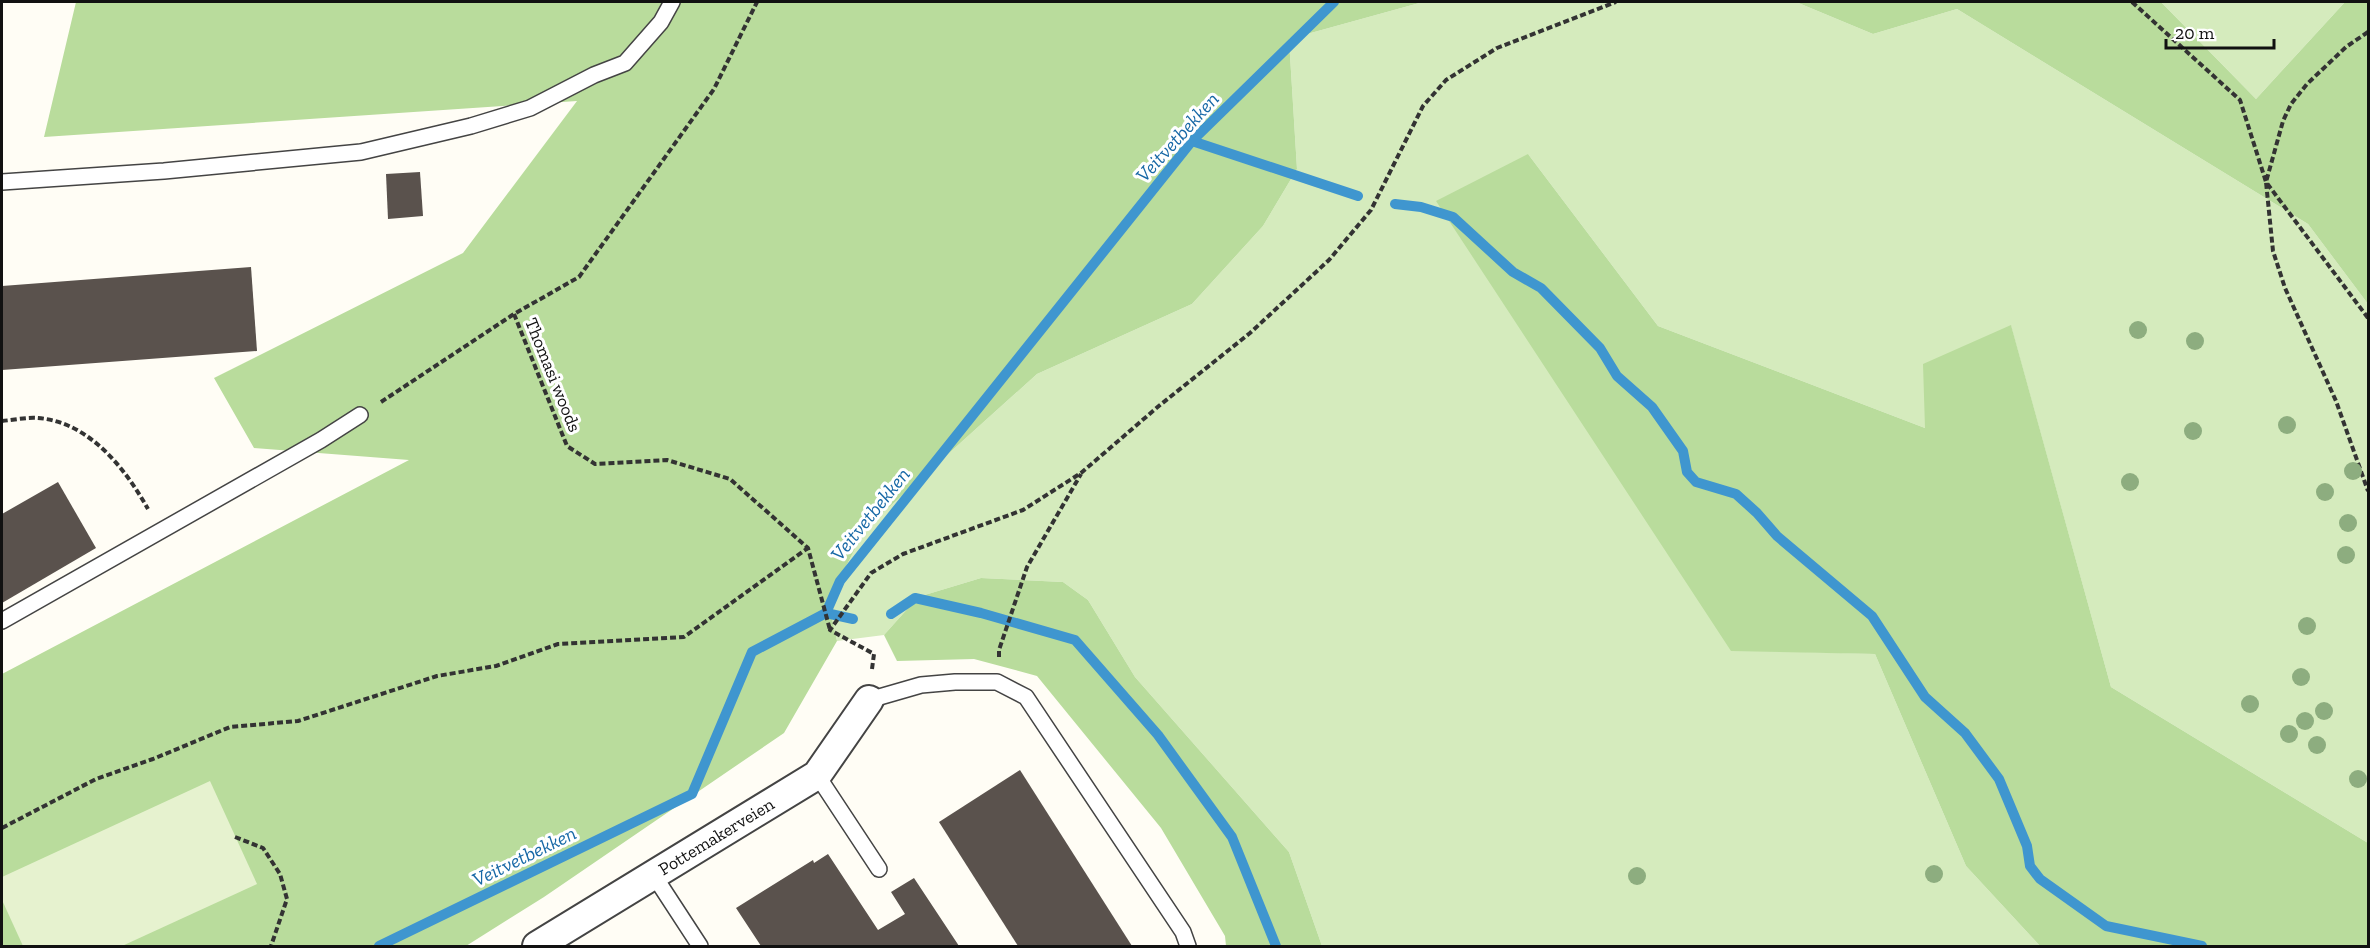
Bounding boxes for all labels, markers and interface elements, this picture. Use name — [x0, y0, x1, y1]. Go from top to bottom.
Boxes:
scale bar — [2166, 12, 2274, 50]
text: 20 m — [2175, 22, 2215, 44]
water label: Veitvetbekken — [1130, 87, 1224, 187]
street label: Thomasi woods — [520, 315, 586, 435]
water label: Veitvetbekken — [825, 463, 915, 565]
street label: Pottemakerveien — [654, 793, 779, 880]
water label: Veitvetbekken — [468, 821, 580, 891]

